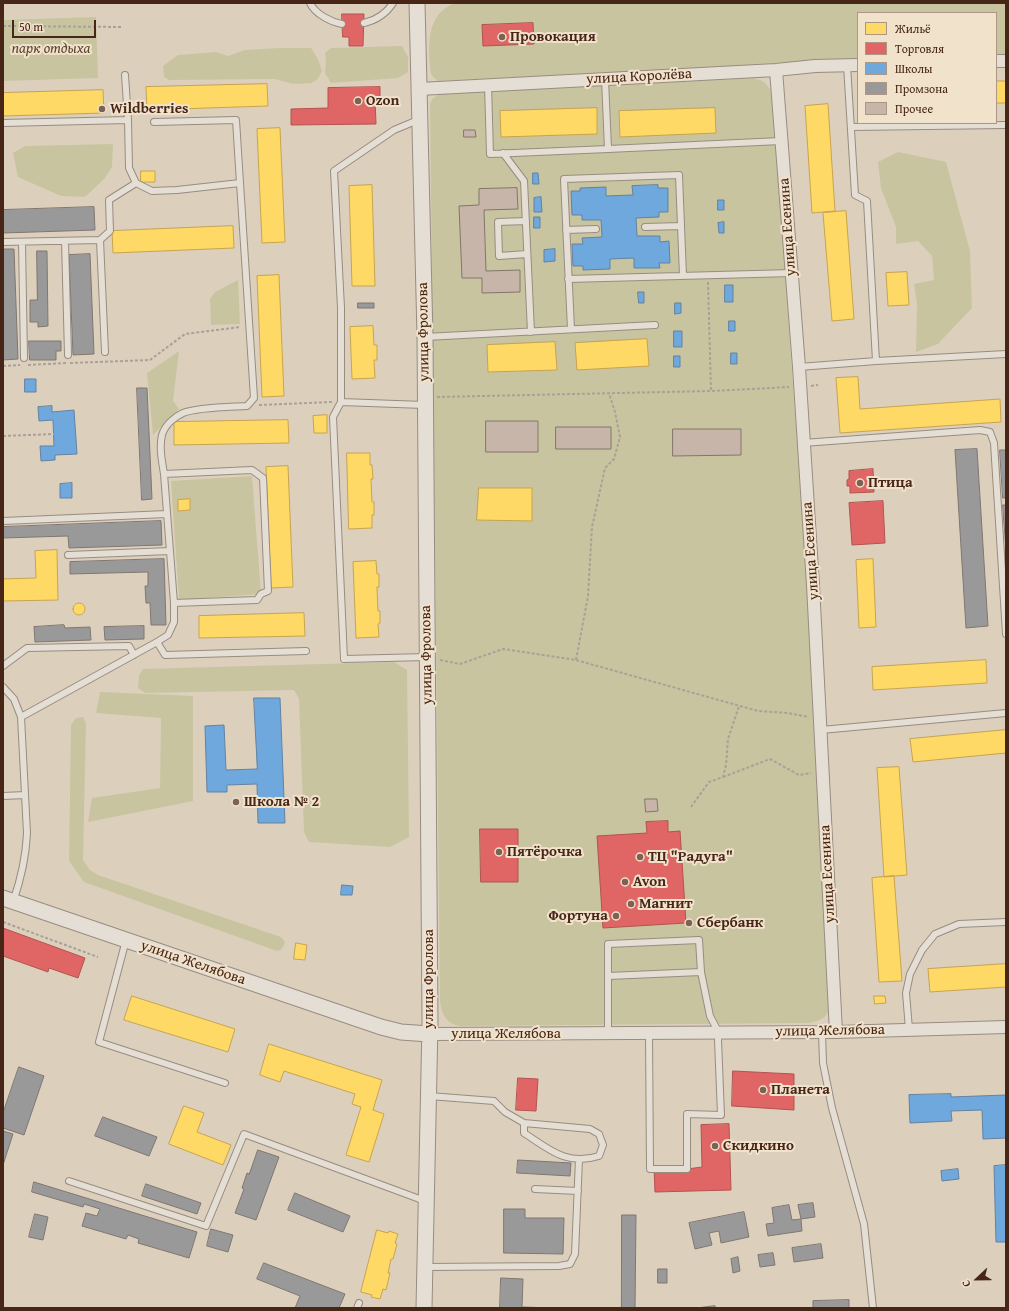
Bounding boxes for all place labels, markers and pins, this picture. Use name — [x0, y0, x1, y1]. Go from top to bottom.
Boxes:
place label: Провокация — [510, 28, 596, 46]
marker: Провокация — [497, 32, 507, 42]
place label: Ozon — [366, 92, 399, 110]
marker: Ozon — [353, 96, 363, 106]
place label: Wildberries — [110, 100, 188, 118]
marker: Wildberries — [97, 104, 107, 114]
place label: Птица — [868, 474, 913, 492]
marker: Птица — [855, 478, 865, 488]
place label: Школа № 2 — [244, 793, 319, 811]
marker: Школа № 2 — [231, 797, 241, 807]
place label: Пятёрочка — [507, 843, 582, 861]
marker: Пятёрочка — [494, 847, 504, 857]
place label: ТЦ "Радуга" — [648, 848, 733, 866]
marker: ТЦ "Радуга" — [635, 852, 645, 862]
place label: Avon — [633, 873, 666, 891]
marker: Avon — [620, 877, 630, 887]
place label: Магнит — [639, 895, 693, 913]
marker: Магнит — [626, 899, 636, 909]
place label: Фортуна — [548, 907, 608, 925]
marker: Фортуна — [611, 911, 621, 921]
place label: Сбербанк — [697, 914, 763, 932]
marker: Сбербанк — [684, 918, 694, 928]
place label: Планета — [771, 1081, 830, 1099]
marker: Планета — [758, 1085, 768, 1095]
place label: Скидкино — [723, 1137, 794, 1155]
marker: Скидкино — [710, 1141, 720, 1151]

